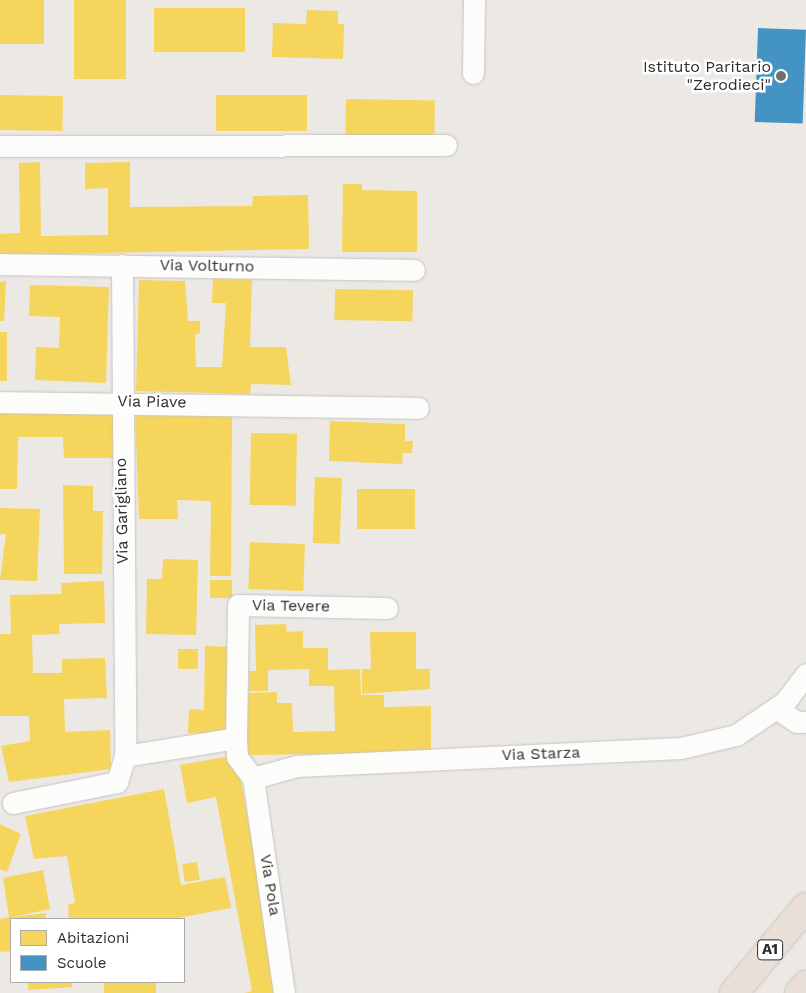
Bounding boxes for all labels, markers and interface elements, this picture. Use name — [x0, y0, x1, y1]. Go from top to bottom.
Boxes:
place label: Istituto Paritario "Zerodieci" — [643, 57, 771, 95]
marker: Istituto Paritario "Zerodieci" — [775, 70, 787, 82]
street label: Via Volturno — [159, 256, 255, 276]
street label: Via Piave — [117, 392, 187, 412]
street label: Via Garigliano — [111, 457, 133, 565]
street label: Via Tevere — [251, 596, 331, 616]
street label: Via Starza — [501, 743, 581, 765]
street label: Via Pola — [256, 853, 284, 917]
legend — [10, 918, 185, 983]
text: Abitazioni — [57, 929, 129, 947]
road number: A1 — [756, 938, 784, 962]
text: Scuole — [57, 954, 107, 972]

